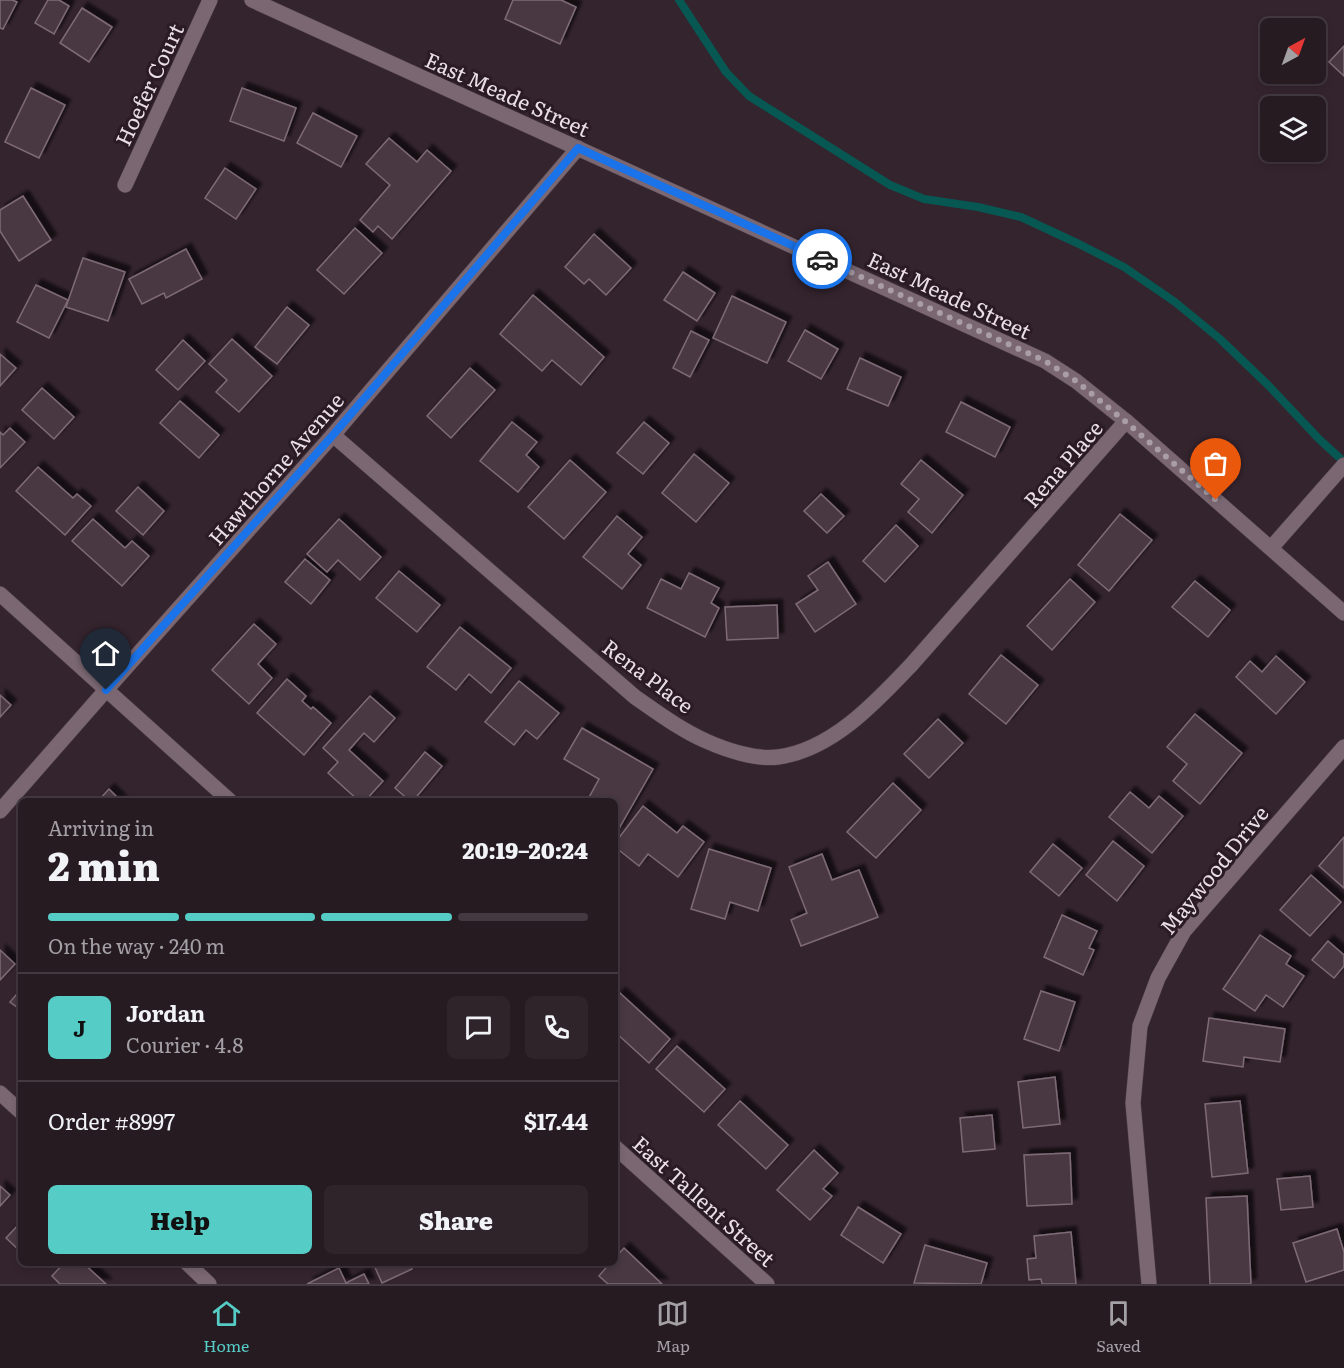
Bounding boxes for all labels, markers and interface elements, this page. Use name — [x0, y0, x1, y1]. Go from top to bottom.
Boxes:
street label: Hoefer Court — [106, 17, 190, 150]
north arrow — [1260, 18, 1326, 84]
map controls — [1260, 18, 1326, 162]
street label: East Meade Street — [421, 43, 596, 143]
button: layers — [1260, 96, 1326, 162]
courier — [792, 229, 852, 289]
icon: car — [806, 243, 839, 276]
street label: East Meade Street — [863, 243, 1037, 346]
street label: Hawthorne Avenue — [200, 385, 350, 551]
street label: Rena Place — [1015, 412, 1109, 513]
pin — [1190, 438, 1241, 500]
icon: bag — [1199, 447, 1232, 480]
pin — [80, 628, 131, 690]
street label: Rena Place — [597, 630, 701, 720]
icon: home — [89, 637, 122, 670]
street label: Maywood Drive — [1151, 798, 1275, 940]
text: Arriving in — [48, 812, 154, 842]
text: 20:19–20:24 — [462, 833, 588, 866]
text: 2 min — [48, 835, 160, 893]
text: On the way · 240 m — [48, 930, 225, 960]
text: Jordan — [126, 996, 205, 1029]
button: chat — [447, 996, 510, 1059]
button: phone — [525, 996, 588, 1059]
text: J — [73, 1011, 86, 1044]
text: Courier · 4.8 — [126, 1029, 243, 1059]
text: Order #8997 — [48, 1104, 175, 1137]
text: $17.44 — [524, 1104, 588, 1137]
street label: East Tallent Street — [627, 1127, 784, 1273]
button: Help — [48, 1185, 312, 1254]
button: Share — [324, 1185, 588, 1254]
tab: Home — [203, 1297, 249, 1357]
tab: Map — [656, 1297, 690, 1357]
tab: Saved — [1096, 1297, 1141, 1357]

